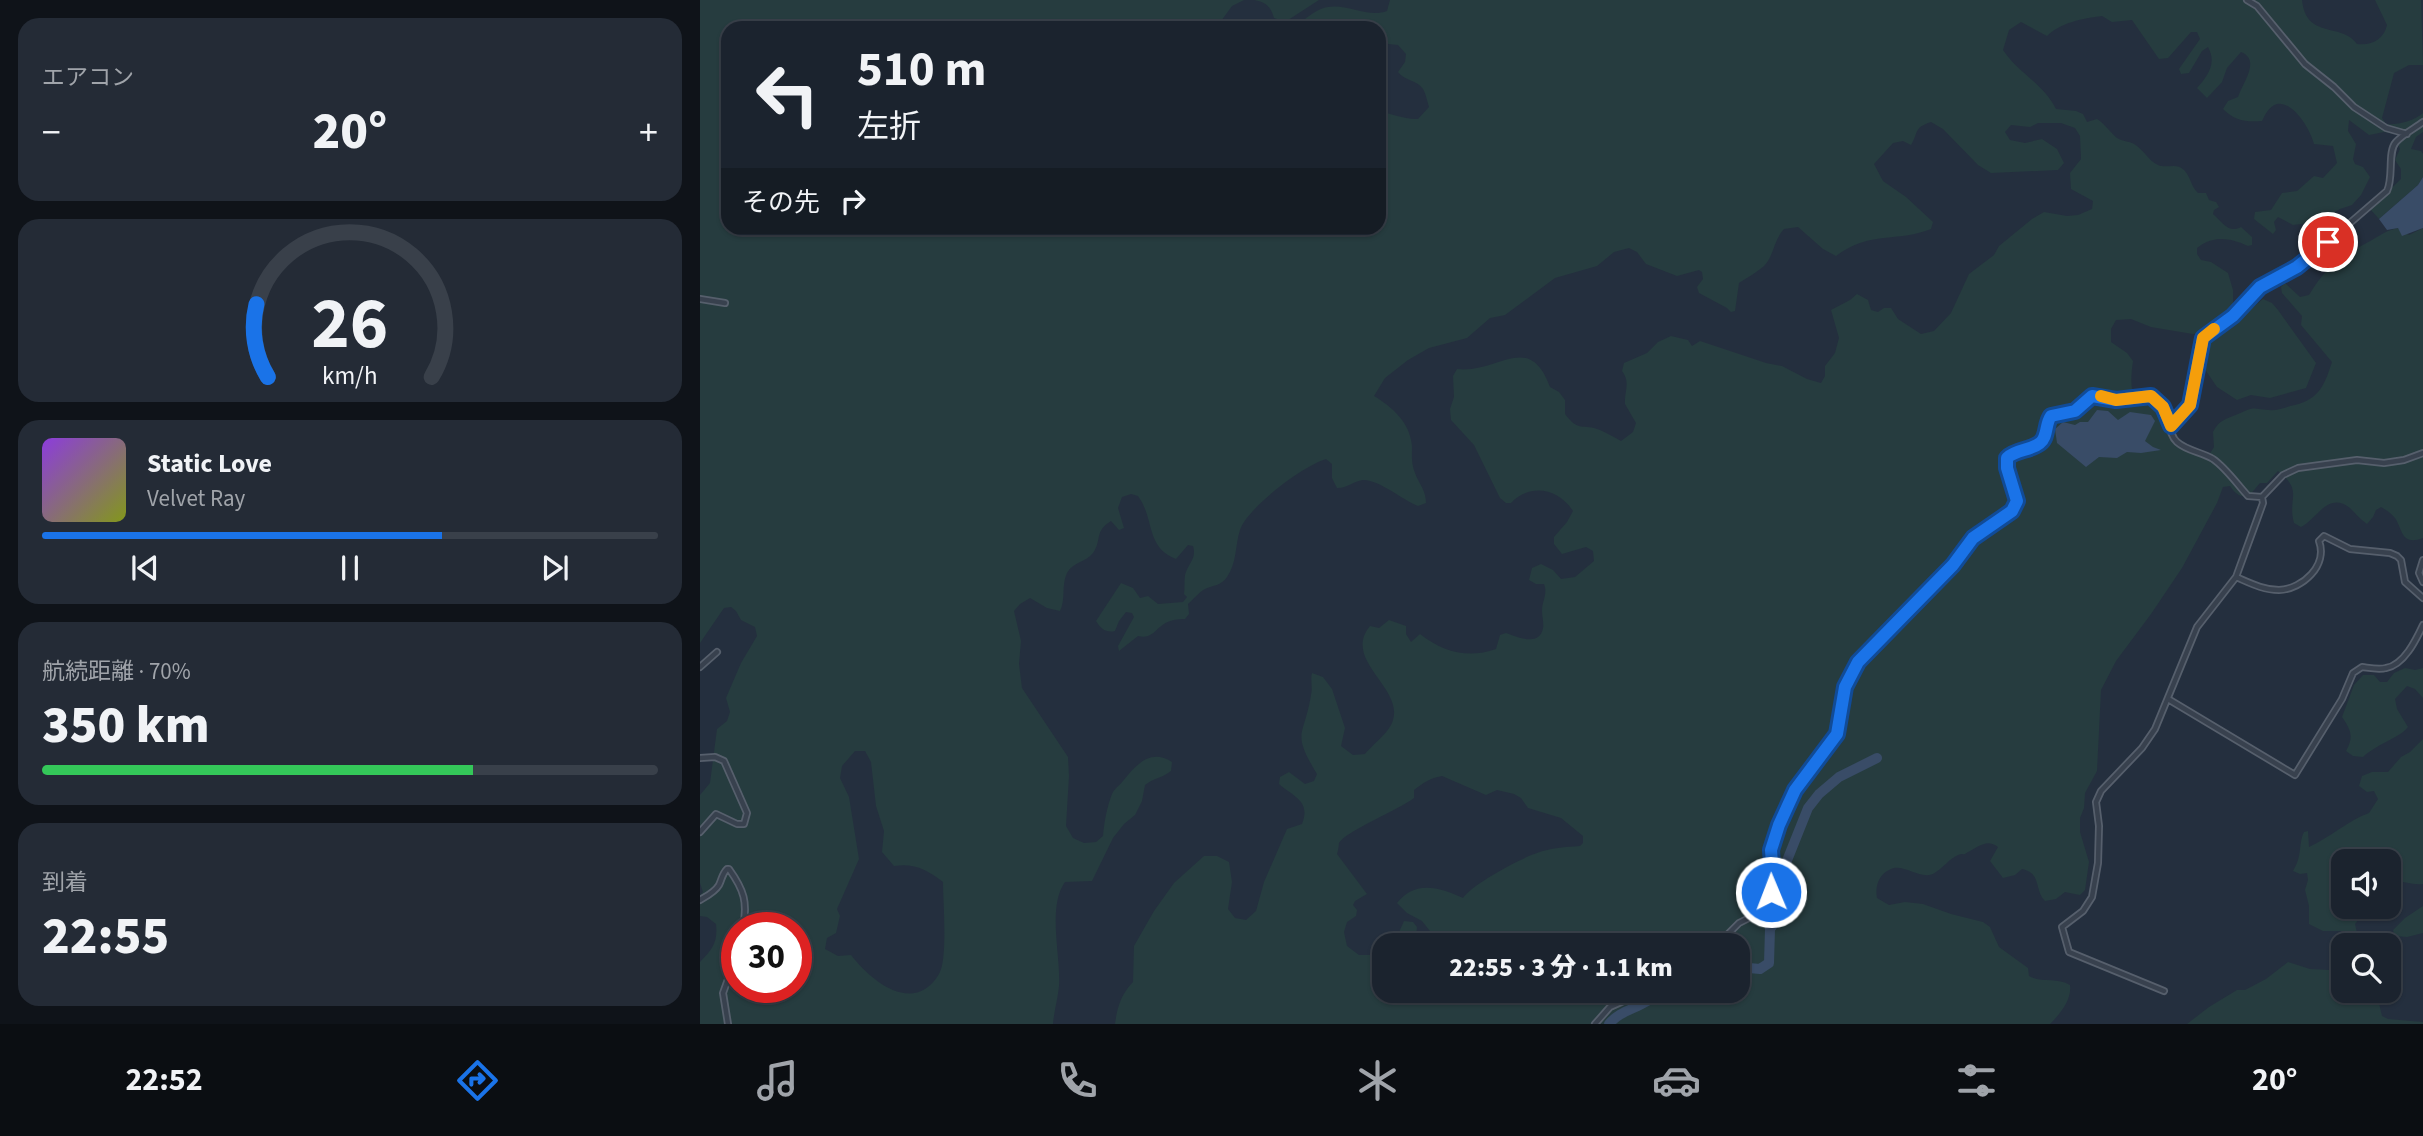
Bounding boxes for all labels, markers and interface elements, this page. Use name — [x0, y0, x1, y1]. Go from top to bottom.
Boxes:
text: 510 m — [857, 35, 986, 105]
icon: left — [742, 49, 833, 140]
text: エアコン — [42, 61, 134, 94]
text: 20° — [313, 95, 387, 169]
text: 左折 — [857, 104, 921, 150]
text: − — [42, 106, 61, 160]
text: + — [639, 106, 658, 160]
icon: right — [834, 182, 872, 220]
text: その先 — [742, 184, 820, 221]
pin — [2298, 212, 2358, 272]
icon: arrive — [2309, 223, 2347, 261]
text: 26 — [312, 272, 388, 376]
text: km/h — [322, 358, 378, 394]
text: Static Love — [147, 445, 272, 482]
text: Velvet Ray — [147, 482, 245, 515]
icon: previous — [126, 549, 164, 587]
icon: pause — [331, 549, 369, 587]
icon: next — [536, 549, 574, 587]
text: 航続距離 · 70% — [42, 655, 191, 688]
text: 350 km — [42, 689, 210, 763]
map controls — [2331, 849, 2401, 1003]
button: sound — [2331, 849, 2401, 919]
position arrow — [1734, 855, 1808, 929]
text: 到着 — [42, 866, 88, 899]
text: 22:55 — [42, 900, 169, 974]
speed limit sign: 30 — [721, 912, 812, 1003]
button: search — [2331, 933, 2401, 1003]
text: 22:55 · 3 分 · 1.1 km — [1449, 949, 1673, 986]
icon: directions — [453, 1056, 502, 1105]
icon: music — [753, 1056, 802, 1105]
icon: phone — [1053, 1056, 1102, 1105]
icon: climate — [1353, 1056, 1402, 1105]
icon: car — [1652, 1056, 1701, 1105]
icon: filters — [1952, 1056, 2001, 1105]
text: 22:52 — [125, 1057, 203, 1103]
text: 20° — [2252, 1057, 2298, 1103]

